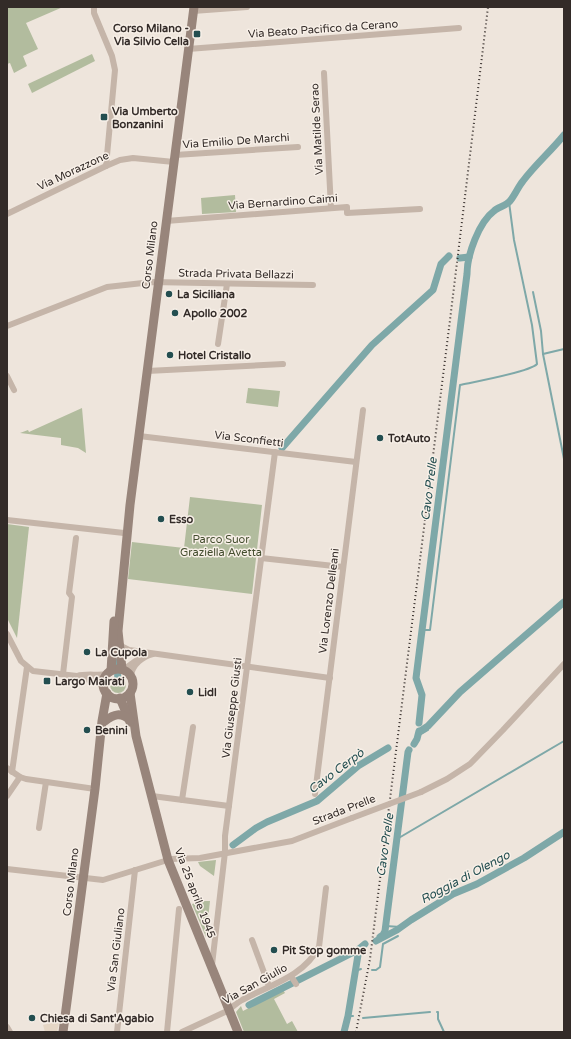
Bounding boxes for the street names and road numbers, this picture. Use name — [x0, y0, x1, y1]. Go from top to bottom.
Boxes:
street label: Via Beato Pacifico da Cerano — [247, 17, 399, 41]
street label: Via Matilde Serao — [308, 83, 326, 175]
street label: Via Emilio De Marchi — [182, 131, 290, 151]
street label: Via Morazzone — [35, 149, 111, 193]
street label: Via Bernardino Caimi — [228, 192, 338, 212]
street label: Corso Milano — [139, 220, 161, 290]
street label: Strada Privata Bellazzi — [178, 266, 294, 282]
street label: Via Sconfietti — [214, 428, 284, 450]
street label: Via Lorenzo Delleani — [316, 548, 342, 654]
street label: Via Giuseppe Giusti — [219, 657, 245, 759]
street label: Strada Prelle — [311, 792, 377, 828]
street label: Via 25 aprile 1945 — [172, 846, 218, 940]
street label: Corso Milano — [60, 847, 82, 917]
street label: Via San Giuliano — [104, 907, 128, 993]
street label: Via San Giulio — [220, 961, 290, 1007]

